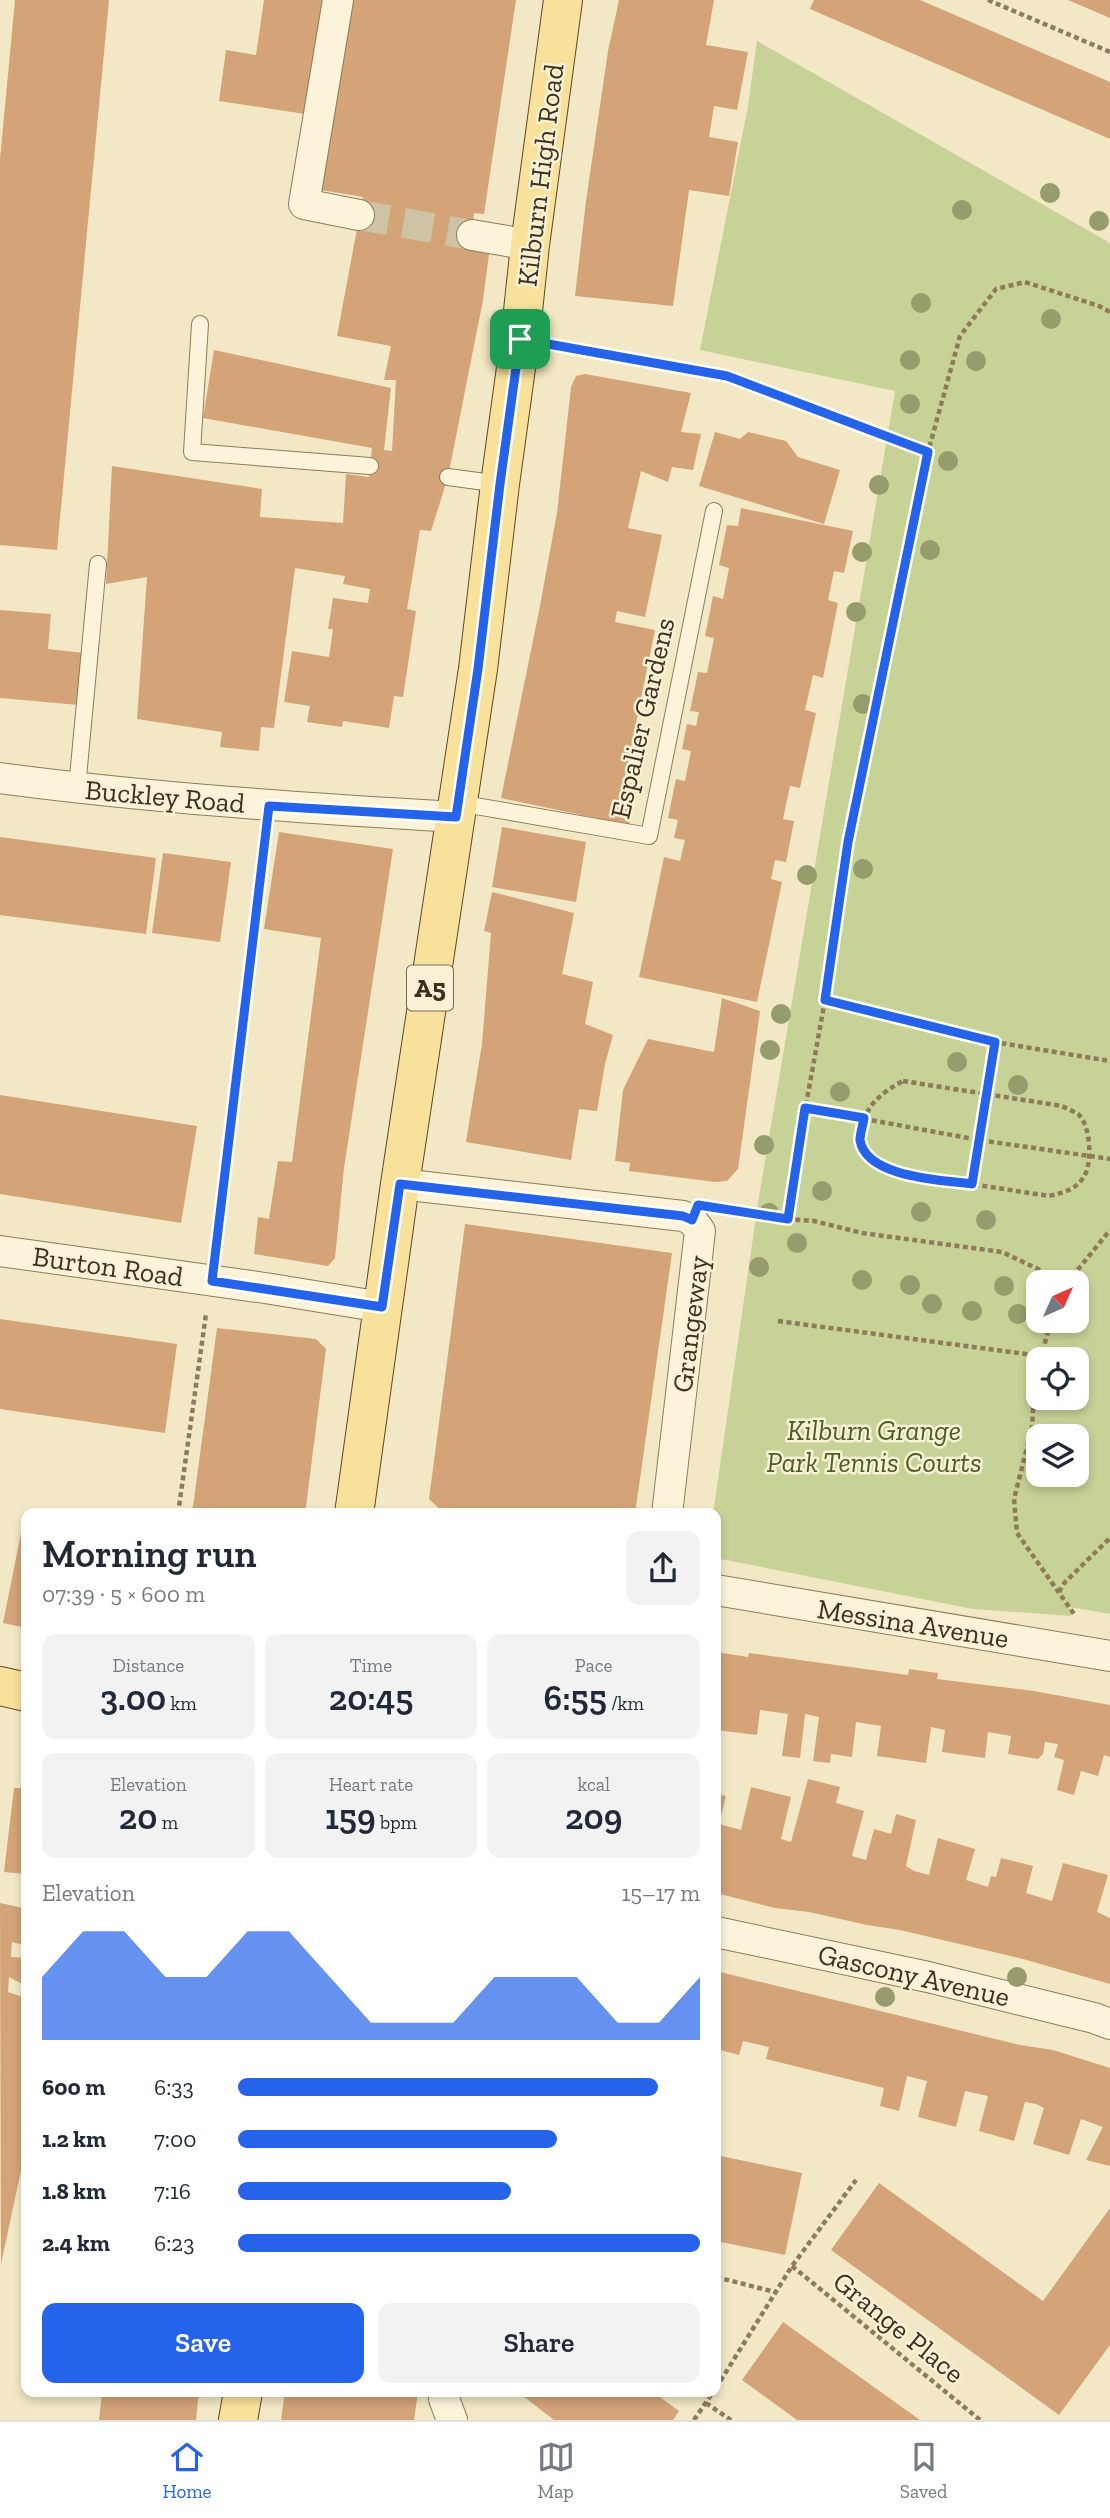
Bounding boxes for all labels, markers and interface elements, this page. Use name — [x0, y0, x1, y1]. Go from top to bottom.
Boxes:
street label: Kilburn High Road — [510, 62, 571, 288]
pin — [490, 309, 550, 369]
icon: arrive — [501, 320, 539, 358]
street label: Espalier Gardens — [603, 614, 682, 822]
street label: Buckley Road — [84, 773, 246, 820]
road number: A5 — [407, 965, 453, 1010]
street label: Burton Road — [31, 1240, 185, 1293]
street label: Grangeway — [666, 1253, 715, 1394]
north arrow — [1026, 1270, 1088, 1334]
map controls — [1026, 1270, 1089, 1487]
button: locate — [1026, 1347, 1089, 1410]
park label: Kilburn Grange Park Tennis Courts — [766, 1414, 982, 1479]
button: layers — [1026, 1424, 1089, 1487]
text: Morning run — [42, 1531, 257, 1577]
button: share — [626, 1531, 700, 1605]
text: 07:39 · 5 × 600 m — [42, 1580, 205, 1608]
street label: Messina Avenue — [815, 1592, 1011, 1655]
text: Distance — [112, 1654, 184, 1677]
text: Time — [350, 1654, 392, 1677]
text: Pace — [575, 1654, 613, 1677]
text: 3.00 — [100, 1677, 166, 1719]
text: 20:45 — [329, 1677, 413, 1719]
text: 6:55 — [543, 1677, 607, 1719]
text: km — [166, 1692, 197, 1715]
text: /km — [607, 1692, 644, 1715]
text: Elevation — [110, 1773, 187, 1796]
text: Heart rate — [329, 1773, 413, 1796]
text: kcal — [577, 1773, 610, 1796]
text: 20 — [119, 1796, 157, 1838]
text: 159 — [325, 1796, 376, 1838]
text: 209 — [565, 1796, 622, 1838]
text: m — [157, 1811, 178, 1834]
text: bpm — [376, 1811, 417, 1834]
text: Elevation — [42, 1879, 135, 1907]
text: 15–17 m — [621, 1879, 700, 1907]
street label: Gascony Avenue — [815, 1937, 1013, 2014]
text: 600 m — [42, 2073, 105, 2101]
text: 6:33 — [154, 2073, 194, 2101]
text: 1.2 km — [42, 2125, 106, 2153]
text: 7:00 — [154, 2125, 196, 2153]
text: 1.8 km — [42, 2177, 106, 2205]
text: 7:16 — [154, 2177, 191, 2205]
text: 2.4 km — [42, 2229, 110, 2257]
text: 6:23 — [154, 2229, 194, 2257]
street label: Grange Place — [827, 2265, 971, 2390]
button: Save — [42, 2303, 364, 2383]
button: Share — [378, 2303, 700, 2383]
tab: Home — [163, 2438, 212, 2503]
tab: Map — [537, 2438, 575, 2503]
tab: Saved — [900, 2438, 947, 2503]

